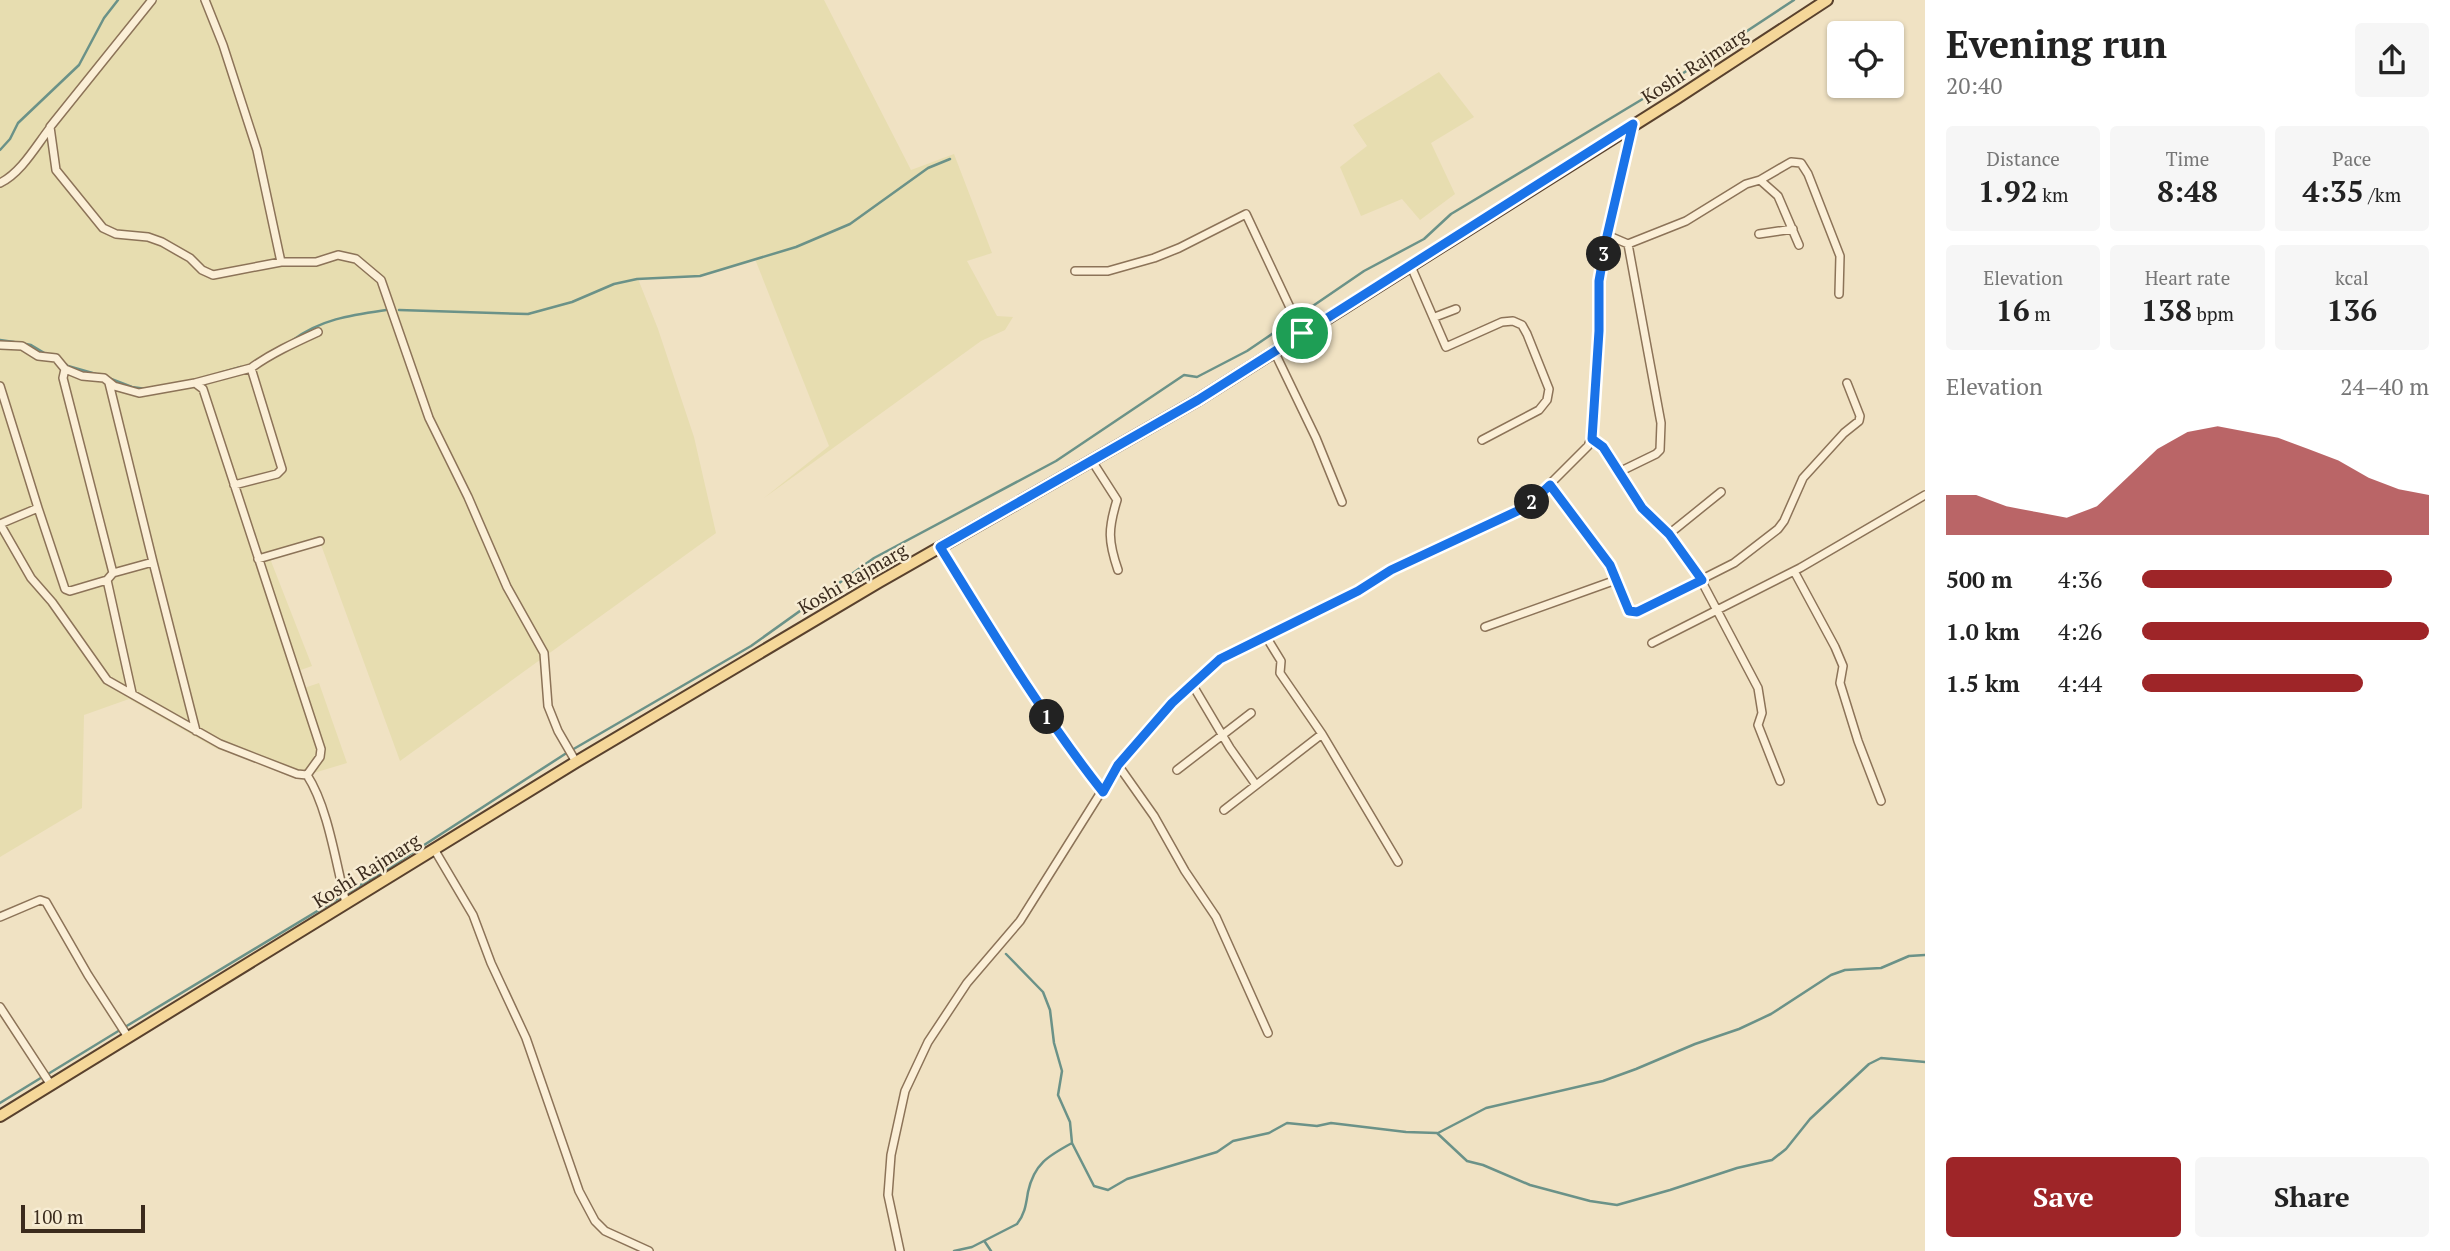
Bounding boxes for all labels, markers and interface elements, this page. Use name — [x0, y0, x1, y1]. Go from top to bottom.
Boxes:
text: Evening run — [1946, 19, 2167, 69]
street label: Koshi Rajmarg — [1636, 21, 1753, 109]
map controls — [1827, 21, 1904, 98]
button: locate — [1827, 21, 1904, 98]
button: share — [2355, 23, 2429, 97]
text: 20:40 — [1946, 70, 2003, 101]
text: Distance — [1986, 146, 2060, 171]
text: Time — [2166, 146, 2209, 171]
text: Pace — [2332, 146, 2371, 171]
text: 1.92 — [1978, 171, 2038, 211]
text: 8:48 — [2157, 171, 2218, 211]
text: 4:35 — [2303, 171, 2364, 211]
text: km — [2038, 182, 2068, 207]
text: /km — [2364, 182, 2401, 207]
pin: 3 — [1586, 236, 1622, 272]
text: 3 — [1598, 241, 1609, 266]
text: Elevation — [1983, 265, 2063, 290]
text: Heart rate — [2145, 265, 2230, 290]
text: kcal — [2335, 265, 2369, 290]
text: 16 — [1996, 290, 2030, 330]
text: 138 — [2141, 290, 2192, 330]
text: 136 — [2326, 290, 2377, 330]
text: m — [2030, 301, 2051, 326]
text: bpm — [2192, 301, 2234, 326]
pin — [1272, 303, 1332, 363]
icon: arrive — [1283, 314, 1321, 352]
text: Elevation — [1946, 371, 2043, 402]
text: 24–40 m — [2340, 371, 2429, 402]
pin: 2 — [1514, 484, 1550, 520]
text: 2 — [1526, 489, 1537, 514]
street label: Koshi Rajmarg — [793, 536, 912, 619]
text: 500 m — [1946, 564, 2012, 595]
text: 4:36 — [2058, 564, 2102, 595]
text: 1.0 km — [1946, 616, 2020, 647]
text: 4:26 — [2058, 616, 2102, 647]
text: 1.5 km — [1946, 668, 2020, 699]
text: 4:44 — [2058, 668, 2102, 699]
pin: 1 — [1030, 700, 1064, 734]
text: 1 — [1041, 704, 1052, 729]
street label: Koshi Rajmarg — [308, 827, 425, 913]
button: Save — [1946, 1157, 2181, 1237]
button: Share — [2195, 1157, 2429, 1237]
scale bar — [21, 1202, 145, 1234]
text: 100 m — [32, 1204, 83, 1229]

